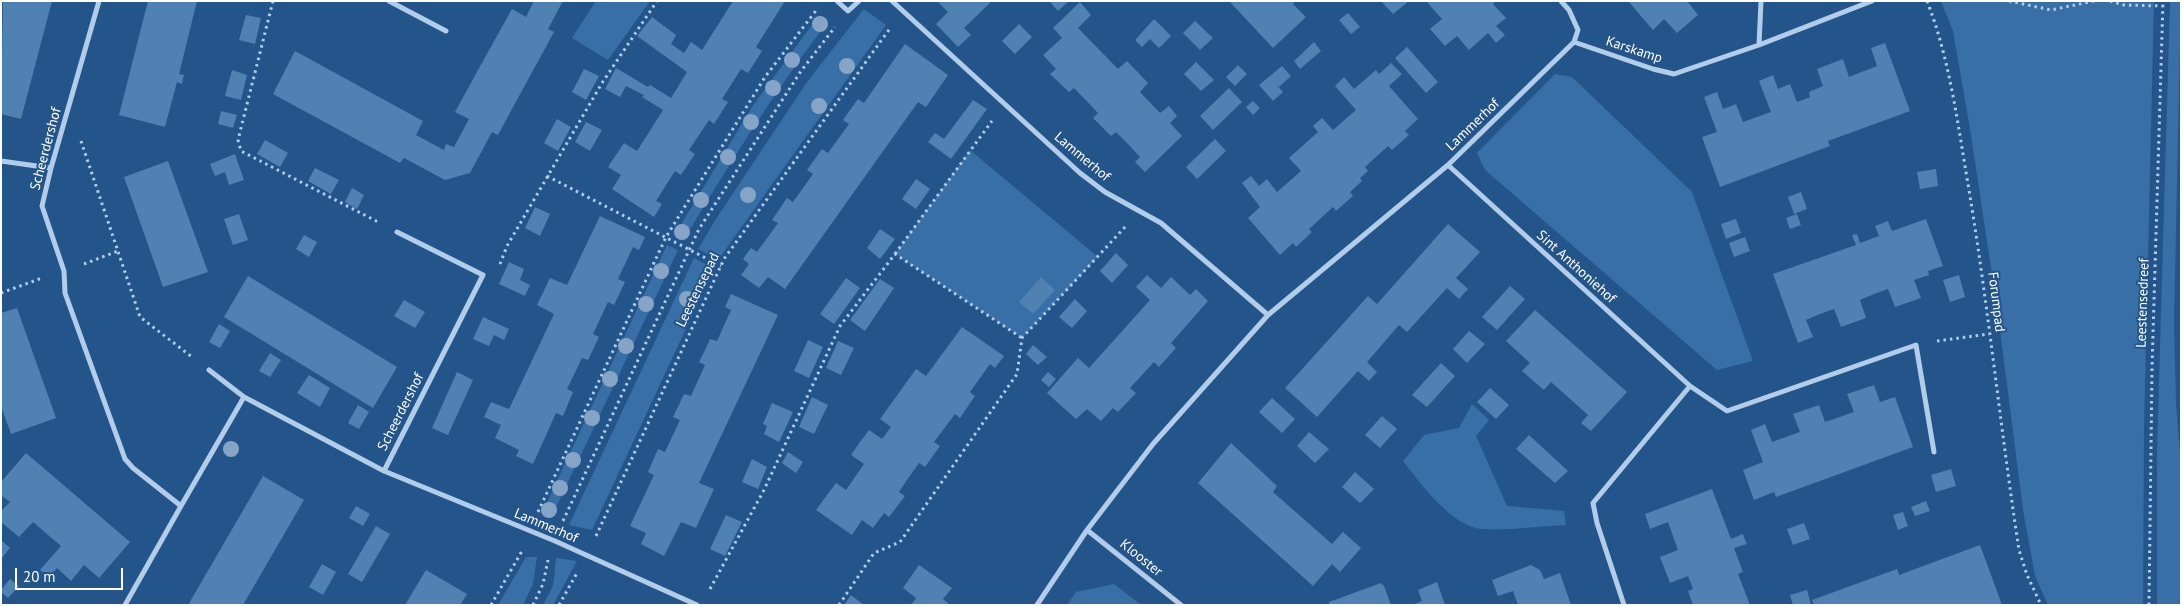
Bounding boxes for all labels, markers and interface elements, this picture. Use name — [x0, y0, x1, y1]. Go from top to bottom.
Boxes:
street label: Karskamp — [1604, 33, 1664, 67]
street label: Lammerhof — [1443, 95, 1503, 155]
street label: Scheerdershof — [27, 106, 65, 192]
street label: Lammerhof — [1051, 129, 1113, 185]
street label: Sint Anthoniehof — [1533, 227, 1619, 307]
street label: Leestensepad — [673, 250, 723, 330]
street label: Leestensedreef — [2133, 258, 2153, 348]
street label: Forumpad — [1984, 271, 2008, 333]
street label: Scheerdershof — [374, 370, 428, 454]
street label: Lammerhof — [511, 505, 581, 547]
street label: Klooster — [1116, 536, 1166, 580]
scale bar — [18, 558, 125, 590]
text: 20 m — [23, 567, 56, 586]

